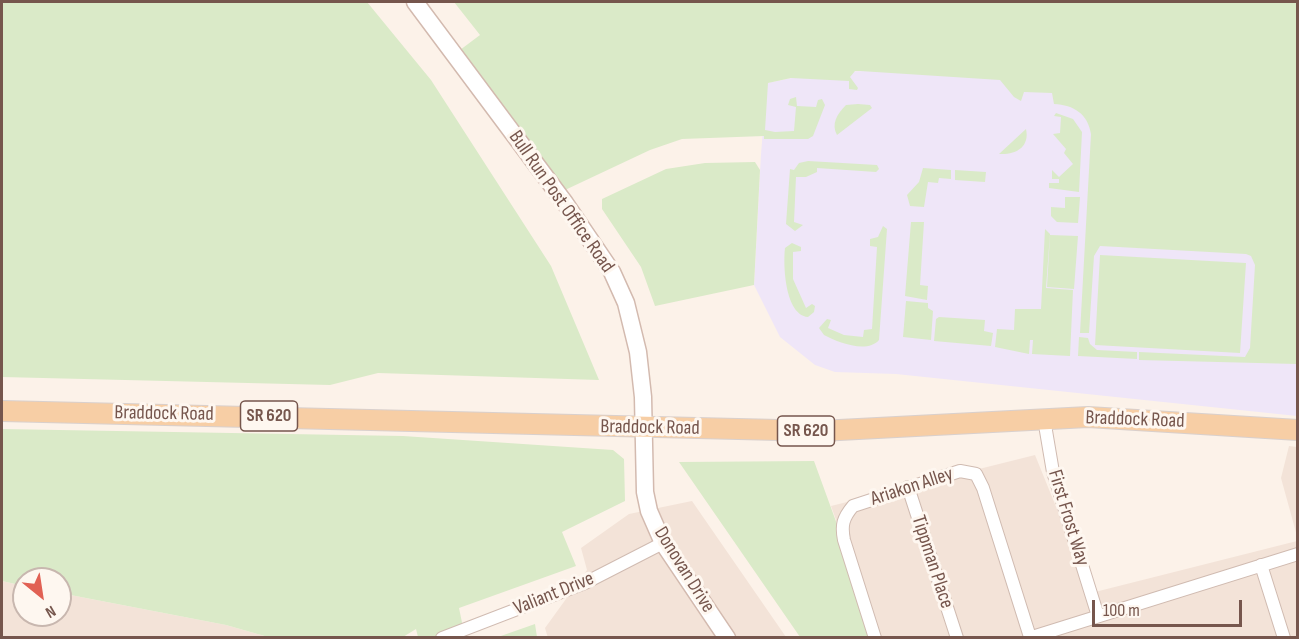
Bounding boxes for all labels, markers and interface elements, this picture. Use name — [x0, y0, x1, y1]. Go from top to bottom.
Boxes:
street label: Bull Run Post Office Road — [503, 126, 619, 278]
street label: Braddock Road — [114, 401, 214, 427]
road number: SR 620 — [240, 401, 298, 431]
street label: Braddock Road — [1085, 406, 1185, 434]
street label: Braddock Road — [600, 415, 700, 441]
road number: SR 620 — [778, 416, 834, 446]
street label: Ariakon Alley — [868, 462, 956, 512]
street label: First Frost Way — [1042, 467, 1094, 569]
street label: Tippman Place — [906, 512, 958, 612]
street label: Donovan Drive — [648, 523, 720, 617]
north arrow — [12, 567, 72, 627]
street label: Valiant Drive — [510, 567, 598, 621]
scale bar — [1095, 588, 1245, 626]
text: 100 m — [1103, 600, 1140, 621]
text: N — [42, 601, 59, 622]

